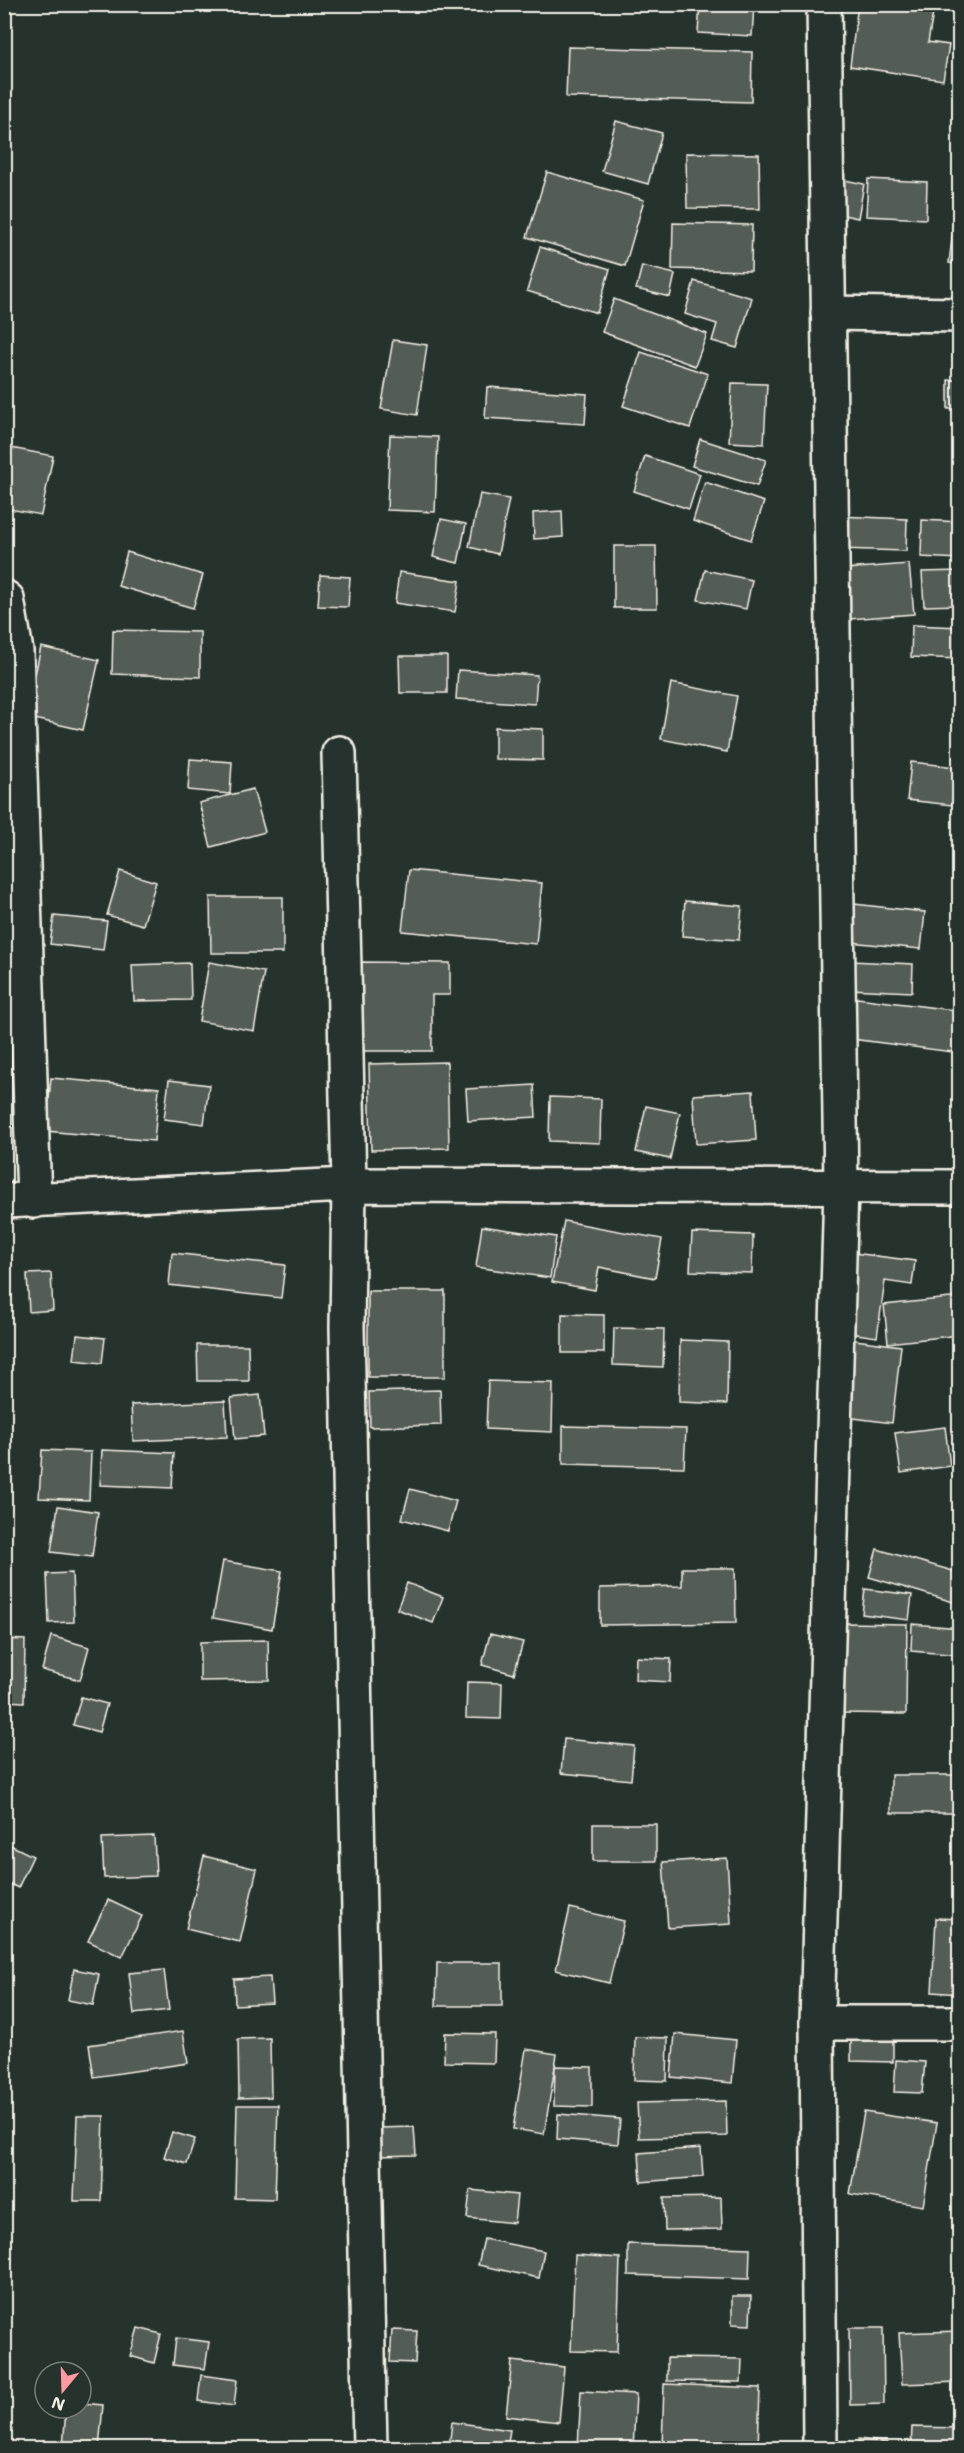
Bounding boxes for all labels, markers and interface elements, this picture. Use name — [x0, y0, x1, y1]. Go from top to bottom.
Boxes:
north arrow — [33, 2360, 93, 2420]
text: N — [49, 2392, 68, 2416]

